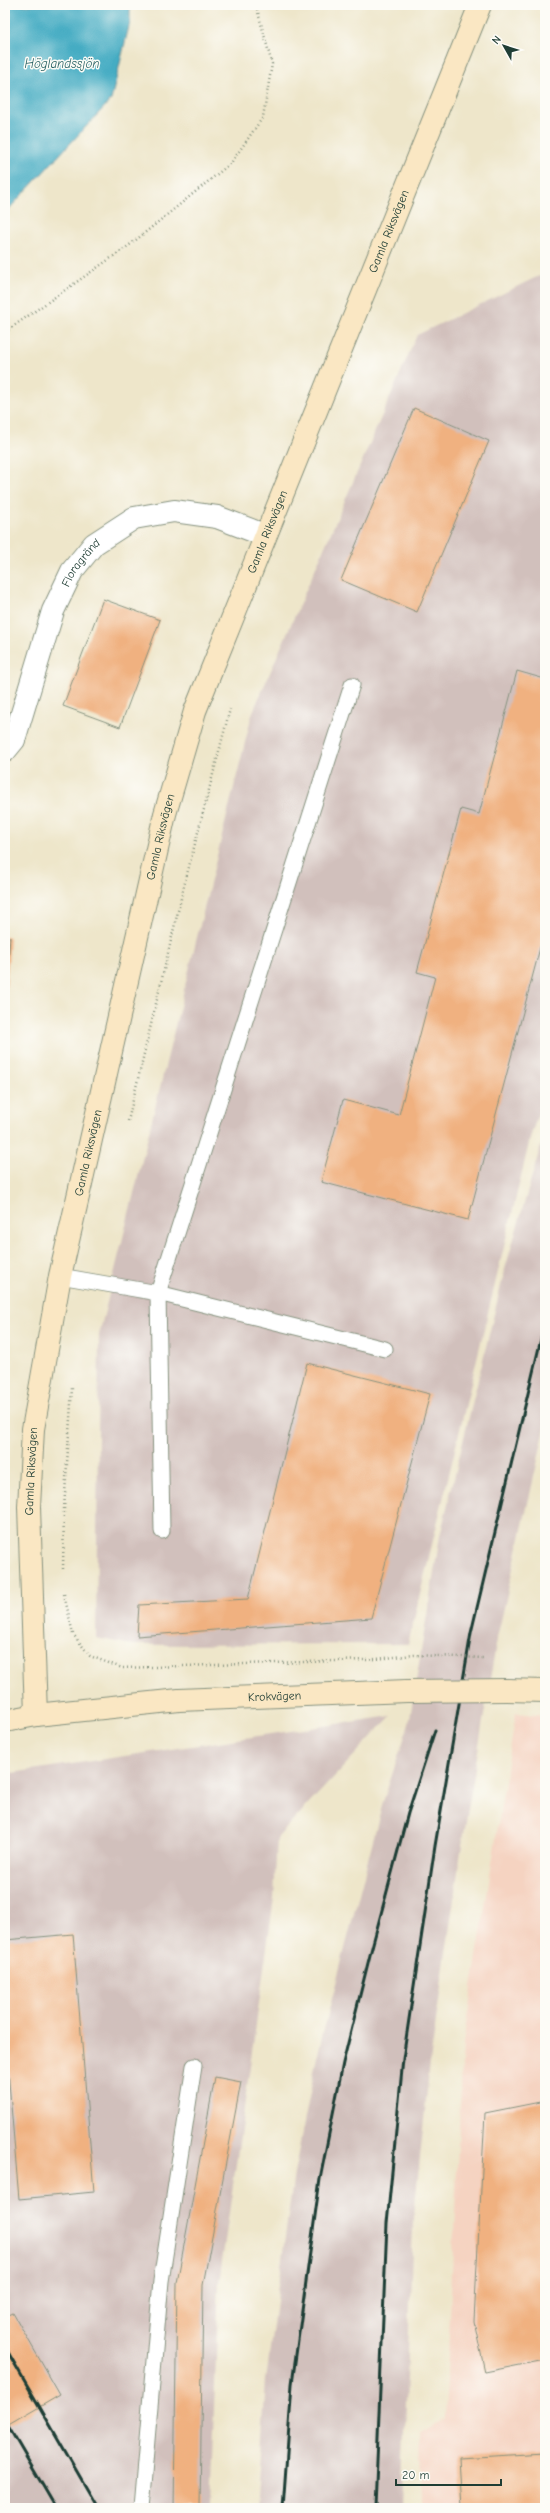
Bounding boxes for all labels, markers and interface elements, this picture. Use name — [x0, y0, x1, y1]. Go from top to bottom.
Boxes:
north arrow — [484, 26, 524, 66]
text: N — [489, 33, 504, 47]
water label: Höglandssjön — [25, 56, 99, 71]
street label: Gamla Riksvägen — [366, 188, 412, 275]
street label: Gamla Riksvägen — [244, 488, 290, 575]
street label: Floragränd — [59, 535, 102, 589]
street label: Gamla Riksvägen — [143, 792, 178, 881]
street label: Gamla Riksvägen — [71, 1108, 105, 1197]
street label: Gamla Riksvägen — [22, 1427, 40, 1516]
street label: Krokvägen — [248, 1688, 302, 1704]
scale bar — [396, 2461, 501, 2487]
text: 20 m — [402, 2468, 430, 2482]

